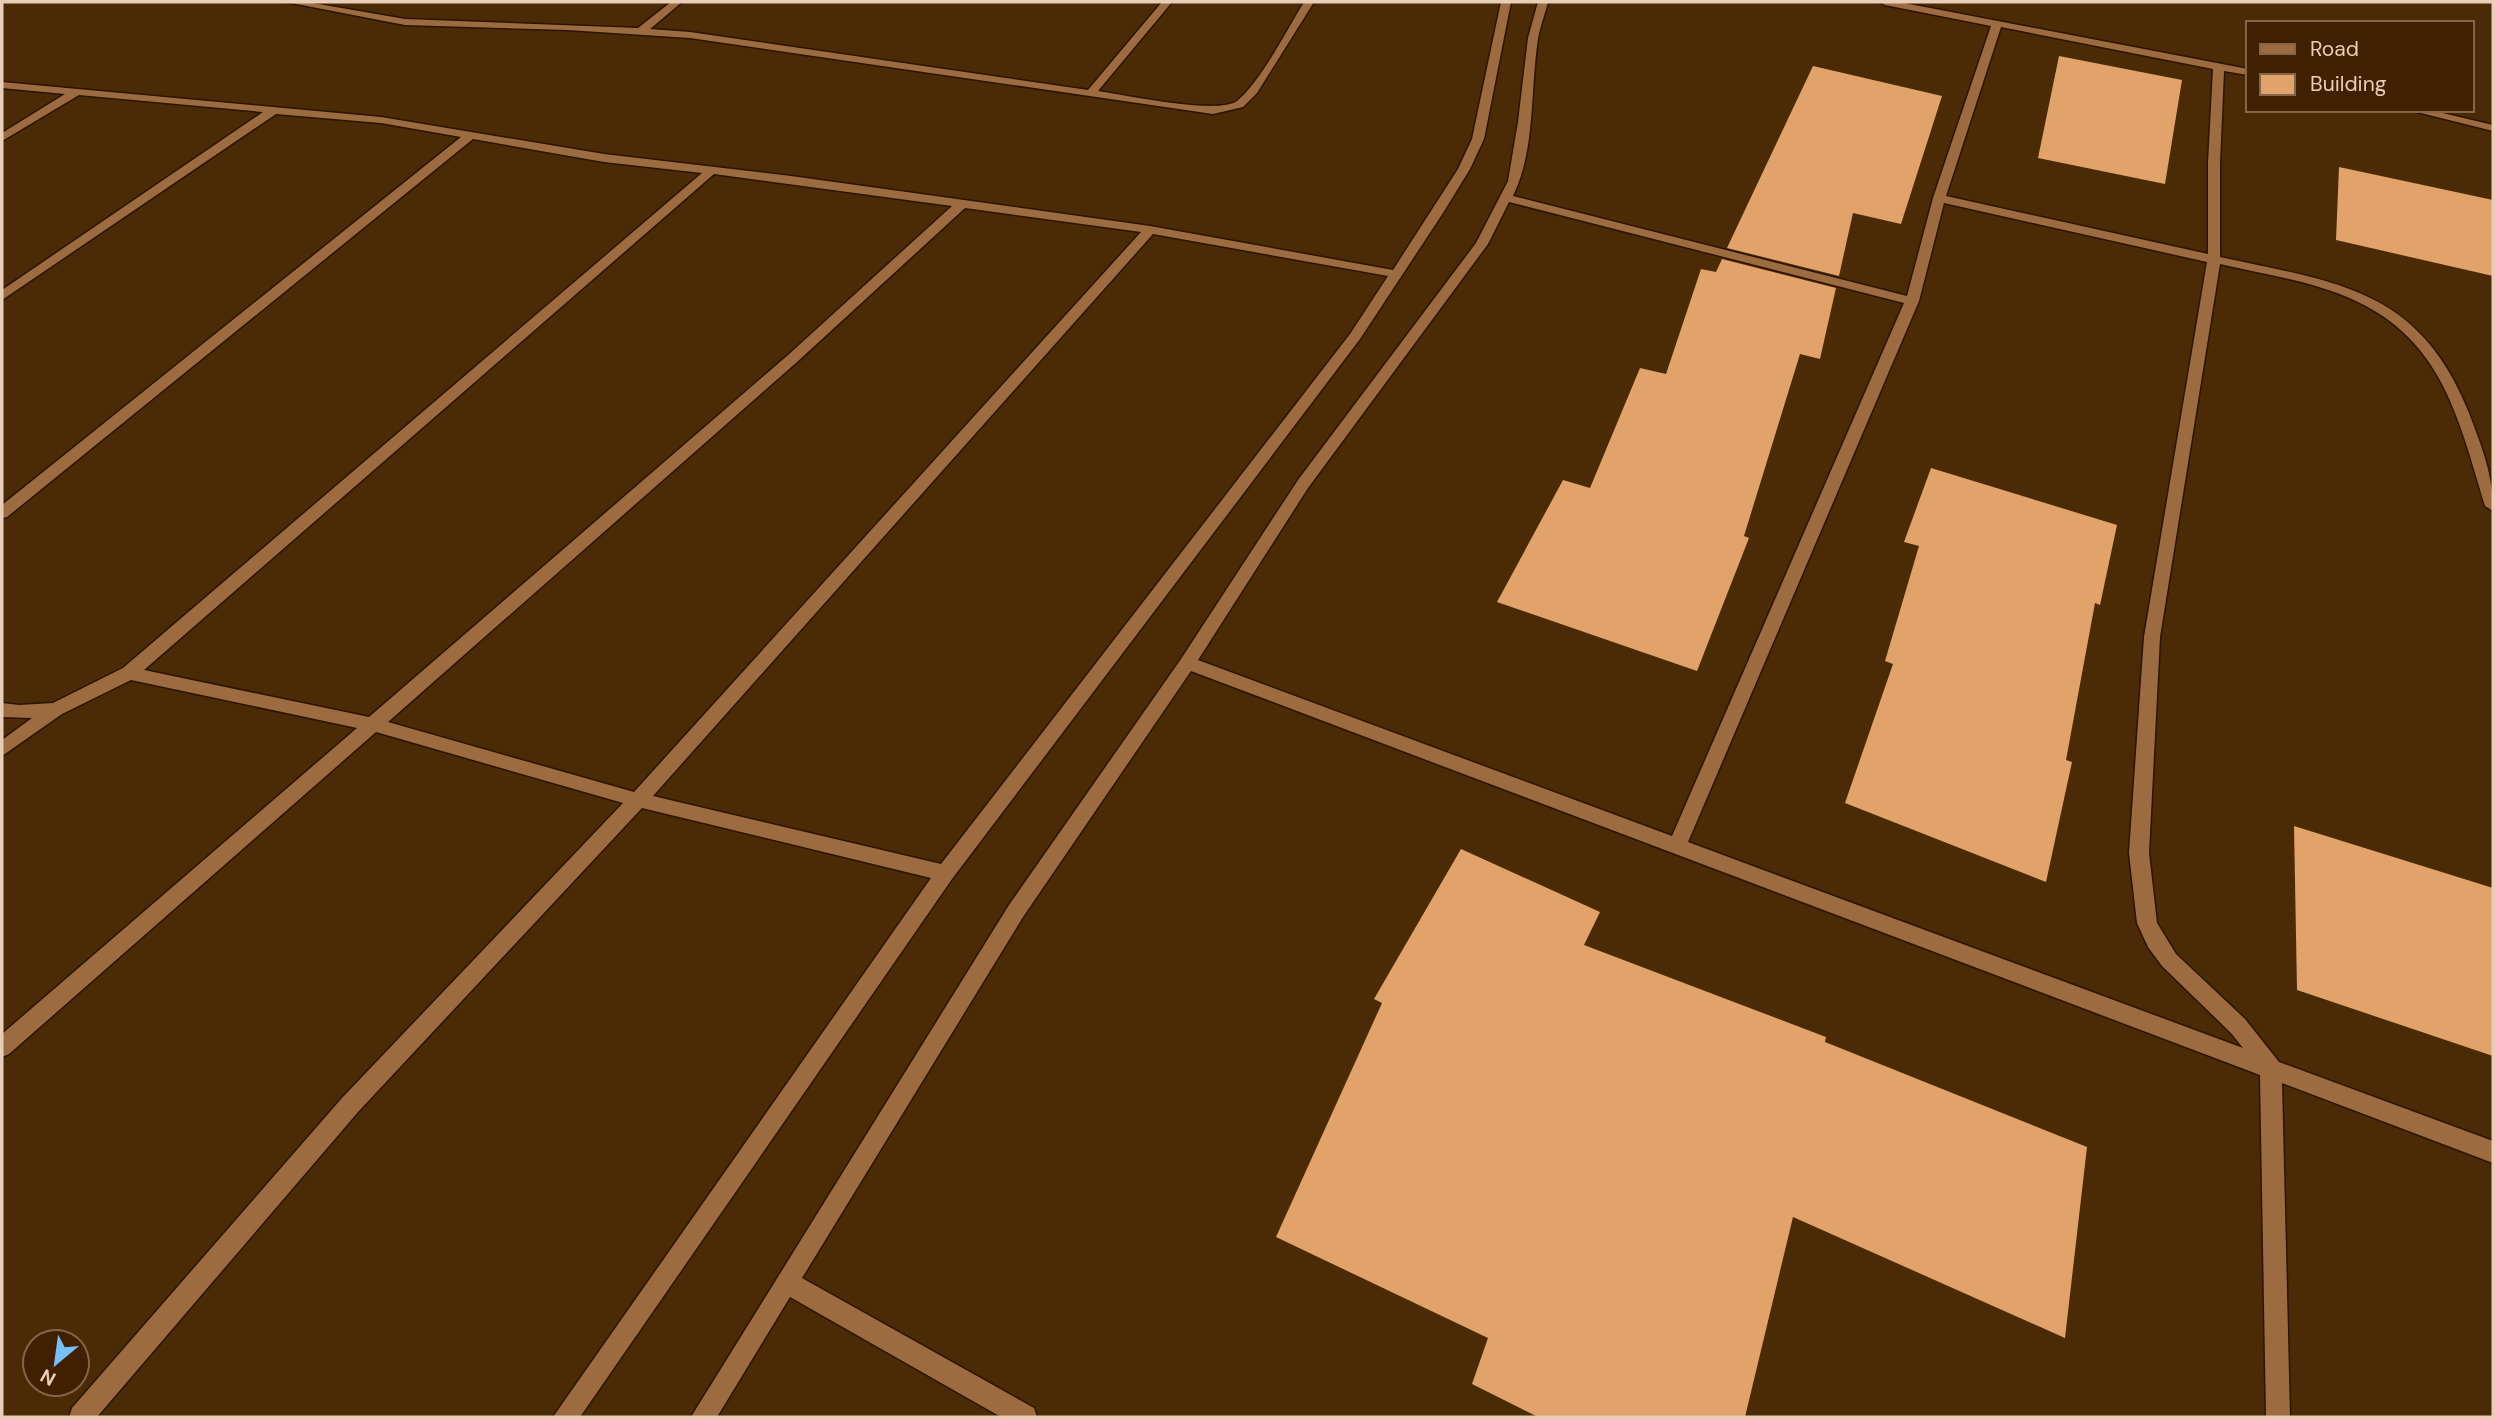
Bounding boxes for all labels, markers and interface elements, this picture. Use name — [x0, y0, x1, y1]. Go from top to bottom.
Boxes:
legend — [2246, 21, 2474, 112]
text: Road — [2310, 35, 2359, 63]
text: Building — [2310, 70, 2387, 98]
north arrow — [21, 1328, 91, 1398]
text: N — [36, 1363, 60, 1392]

